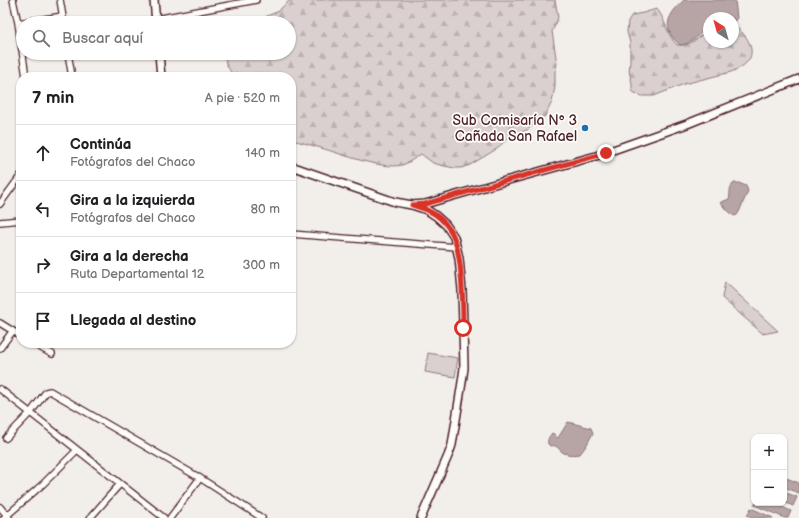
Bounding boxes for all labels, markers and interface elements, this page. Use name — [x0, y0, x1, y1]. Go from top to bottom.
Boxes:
north arrow — [703, 12, 739, 48]
search box — [16, 16, 296, 60]
icon: search — [30, 27, 52, 49]
text: Buscar aquí — [62, 29, 143, 48]
text: 7 min — [32, 88, 74, 108]
text: A pie · 520 m — [205, 90, 280, 106]
place label: Sub Comisaría Nº 3 Cañada San Rafael — [453, 112, 577, 145]
marker: Sub Comisaría Nº 3 Cañada San Rafael — [580, 123, 590, 133]
text: Continúa — [70, 135, 131, 154]
icon: ahead — [32, 142, 54, 164]
route end — [597, 144, 615, 162]
text: 140 m — [245, 145, 280, 161]
text: Fotógrafos del Chaco — [70, 154, 195, 170]
text: Gira a la izquierda — [70, 191, 195, 210]
icon: left — [32, 198, 54, 220]
text: 80 m — [251, 201, 280, 217]
text: Fotógrafos del Chaco — [70, 210, 195, 226]
text: Gira a la derecha — [70, 247, 189, 266]
icon: right — [32, 254, 54, 276]
text: 300 m — [242, 257, 280, 273]
text: Ruta Departamental 12 — [70, 266, 205, 282]
icon: arrive — [32, 310, 54, 332]
text: Llegada al destino — [70, 311, 196, 330]
route start — [454, 319, 472, 337]
map controls — [751, 434, 787, 506]
button: + — [751, 434, 787, 470]
button: − — [751, 470, 787, 506]

